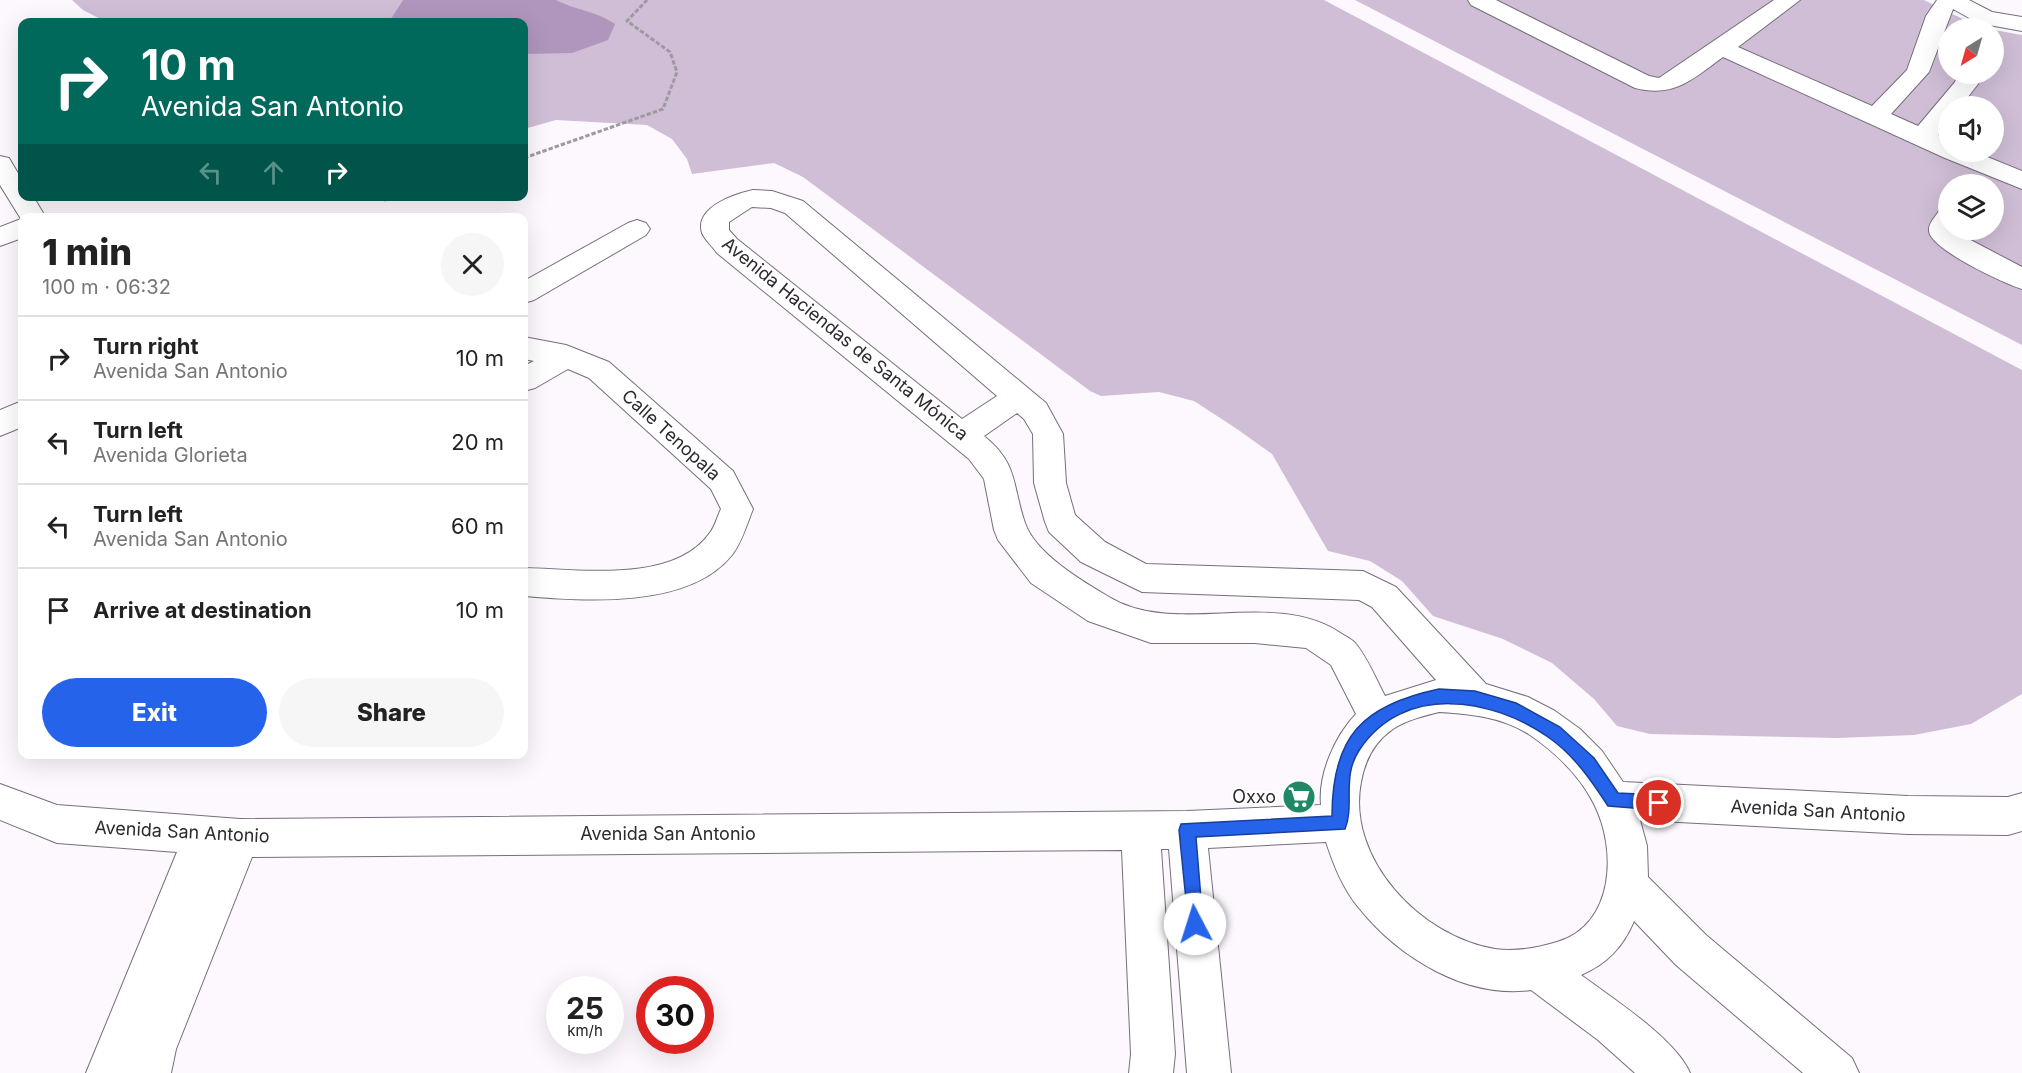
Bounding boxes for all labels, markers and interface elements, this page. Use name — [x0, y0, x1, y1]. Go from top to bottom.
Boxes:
north arrow — [1938, 18, 2004, 84]
map controls — [1938, 18, 2004, 240]
text: 10 m — [141, 39, 236, 90]
icon: right — [42, 42, 120, 120]
text: Avenida San Antonio — [141, 90, 404, 123]
button: sound — [1938, 96, 2004, 162]
icon: left — [194, 156, 227, 189]
icon: ahead — [257, 156, 290, 189]
icon: right — [320, 156, 353, 189]
button: layers — [1938, 174, 2004, 240]
text: 1 min — [42, 230, 132, 274]
button: close — [441, 233, 504, 296]
street label: Avenida Haciendas de Santa Mónica — [718, 233, 972, 444]
text: 100 m · 06:32 — [42, 275, 171, 299]
text: Turn right — [93, 333, 199, 359]
icon: right — [42, 342, 75, 375]
text: 10 m — [456, 345, 504, 371]
text: Avenida San Antonio — [93, 359, 288, 383]
street label: Calle Tenopala — [618, 385, 725, 484]
text: Turn left — [93, 417, 183, 443]
icon: left — [42, 426, 75, 459]
text: 20 m — [451, 429, 504, 455]
text: Avenida Glorieta — [93, 443, 248, 467]
text: Turn left — [93, 501, 183, 527]
icon: left — [42, 510, 75, 543]
text: 60 m — [451, 513, 504, 539]
text: Avenida San Antonio — [93, 527, 288, 551]
icon: arrive — [42, 594, 75, 627]
text: Arrive at destination — [93, 597, 312, 623]
text: 10 m — [456, 597, 504, 623]
button: Exit — [42, 678, 267, 747]
button: Share — [279, 678, 504, 747]
pin — [1633, 777, 1684, 828]
supermarket icon: Oxxo — [1281, 779, 1317, 815]
place label: Oxxo — [1232, 786, 1276, 807]
icon: arrive — [1642, 786, 1675, 819]
street label: Avenida San Antonio — [1730, 795, 1906, 826]
street label: Avenida San Antonio — [94, 816, 270, 847]
street label: Avenida San Antonio — [580, 823, 756, 844]
position arrow — [1163, 892, 1227, 956]
speed limit sign: 30 — [636, 976, 714, 1054]
text: 25 — [566, 990, 604, 1026]
text: km/h — [567, 1021, 603, 1040]

